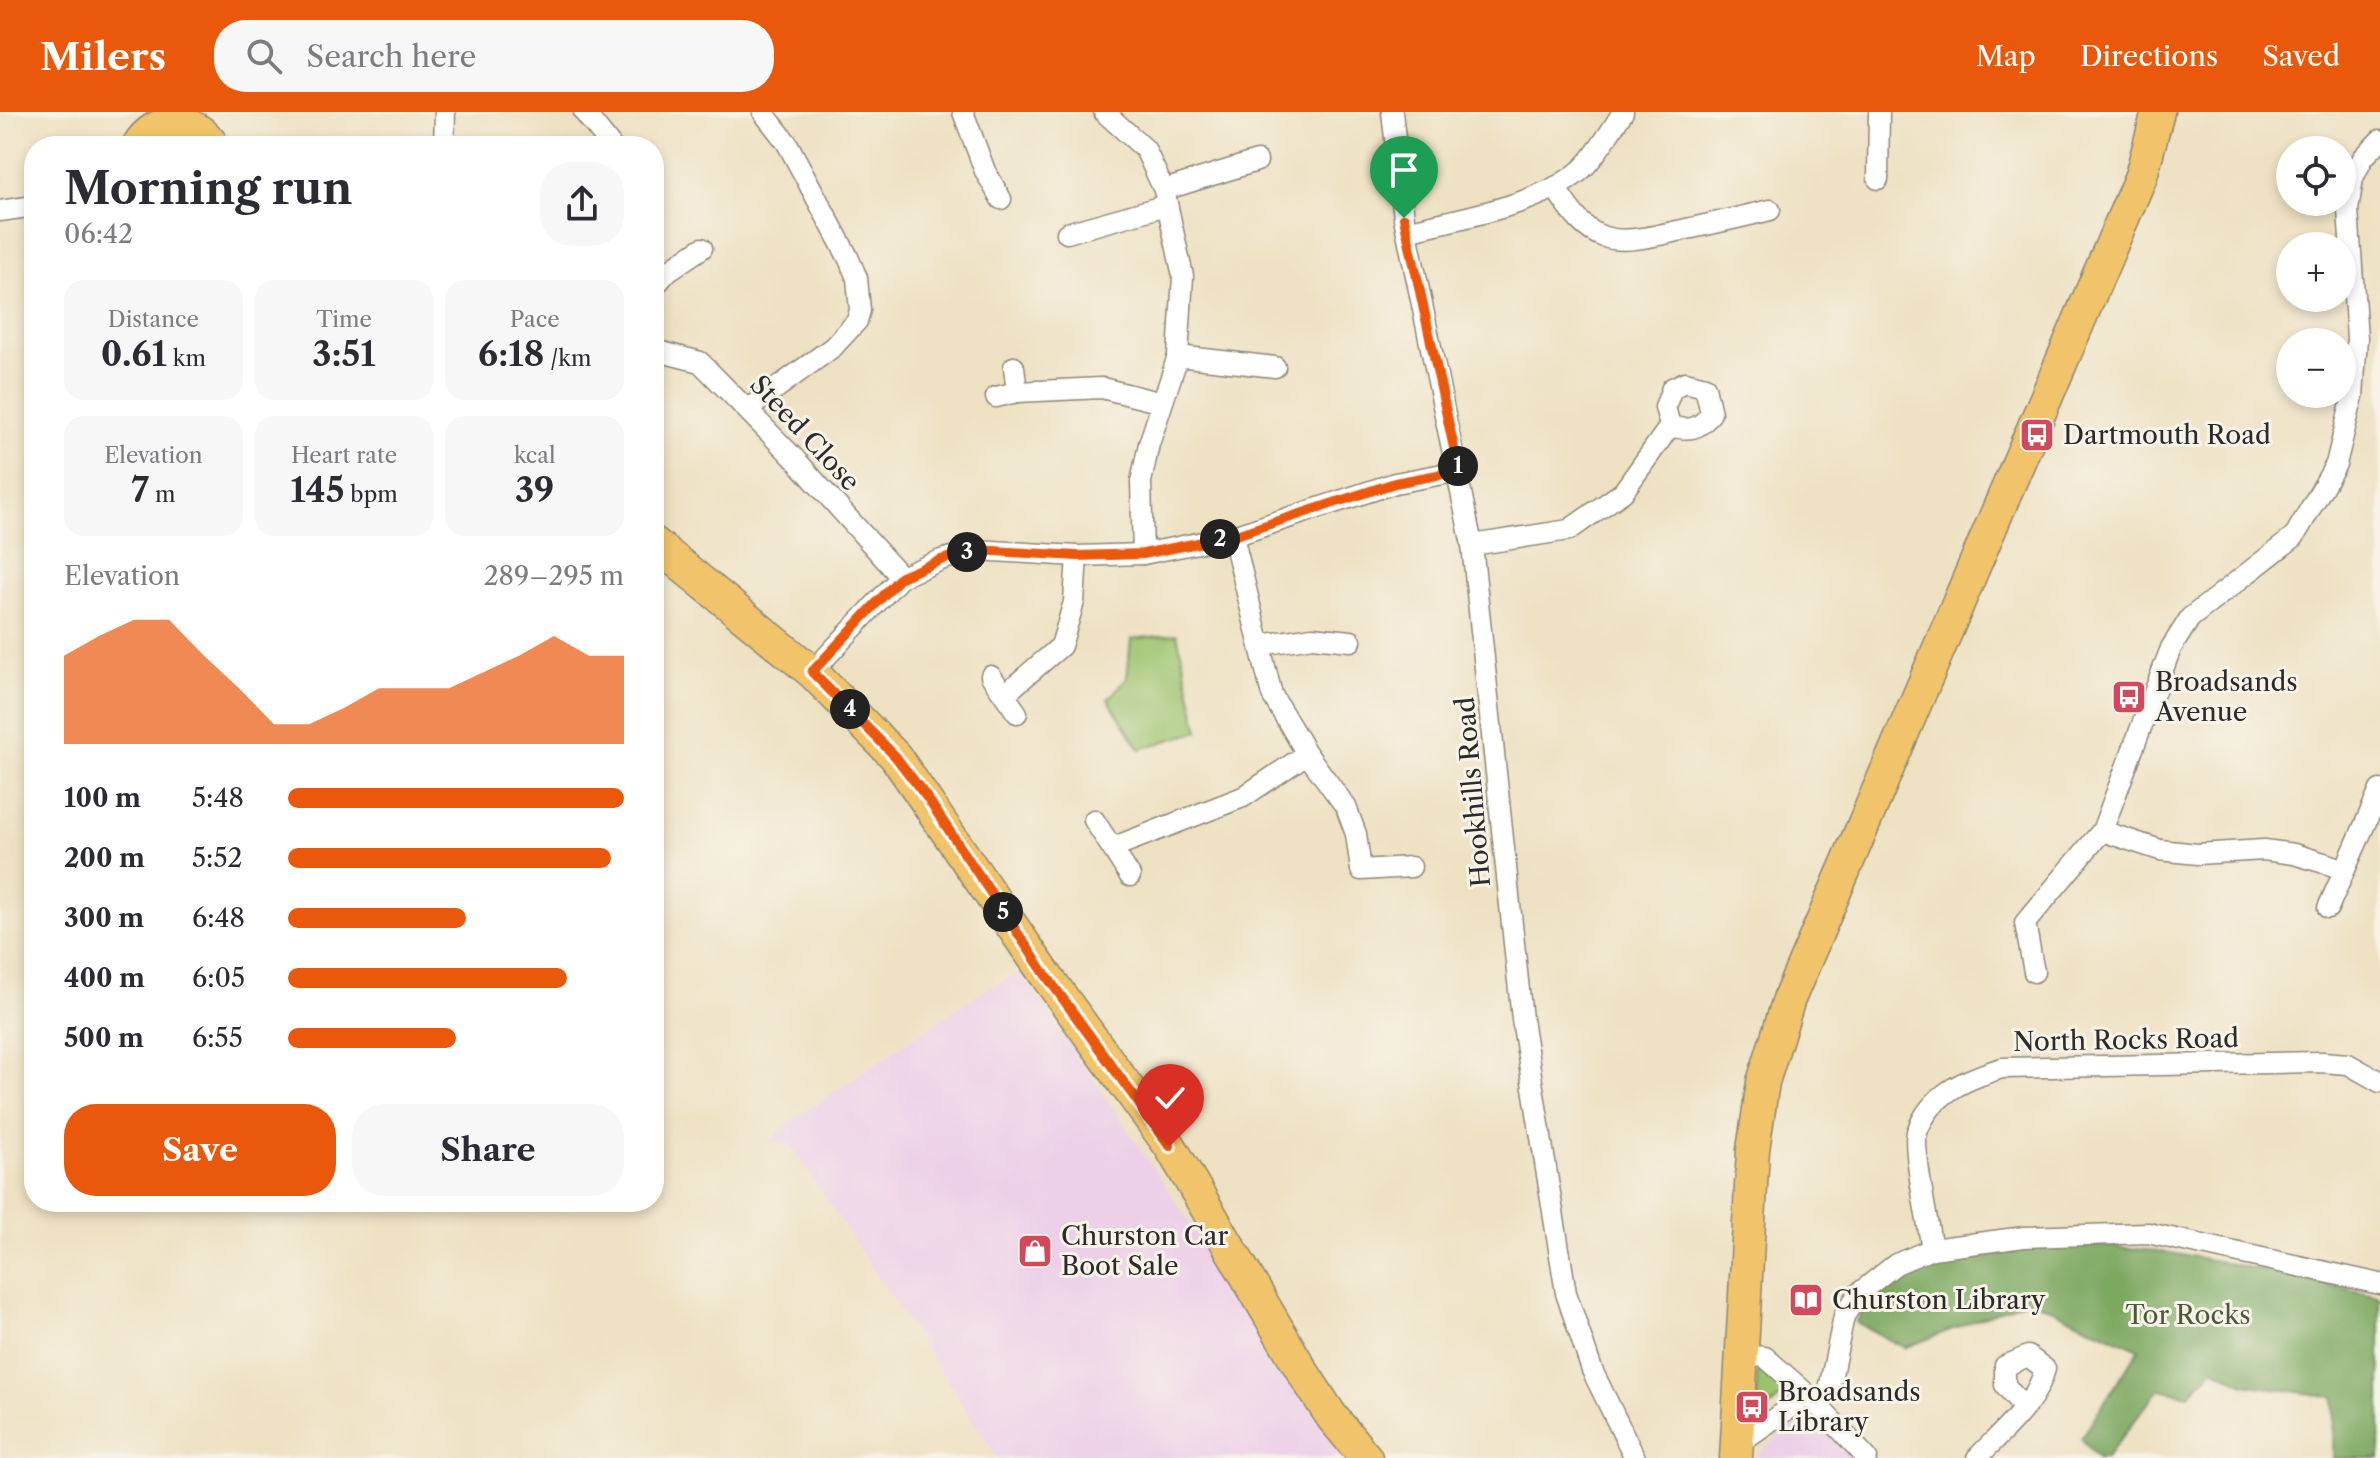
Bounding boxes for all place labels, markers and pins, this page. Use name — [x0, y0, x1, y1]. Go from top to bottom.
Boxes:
pin — [1370, 136, 1438, 218]
bus stop icon: Dartmouth Road — [2018, 416, 2056, 454]
place label: Dartmouth Road — [2063, 419, 2271, 451]
pin: 1 — [1438, 446, 1478, 486]
pin: 2 — [1200, 519, 1240, 559]
pin: 3 — [947, 532, 987, 572]
place label: Broadsands Avenue — [2154, 666, 2298, 728]
bus stop icon: Broadsands Avenue — [2110, 678, 2148, 716]
pin: 4 — [830, 689, 870, 729]
pin: 5 — [983, 892, 1023, 932]
pin — [1136, 1064, 1204, 1146]
place label: Churston Car Boot Sale — [1061, 1220, 1229, 1282]
shop icon: Churston Car Boot Sale — [1016, 1232, 1054, 1270]
library icon: Churston Library — [1787, 1281, 1825, 1319]
place label: Churston Library — [1832, 1284, 2046, 1316]
place label: Broadsands Library — [1778, 1376, 1921, 1438]
bus stop icon: Broadsands Library — [1733, 1388, 1771, 1426]

